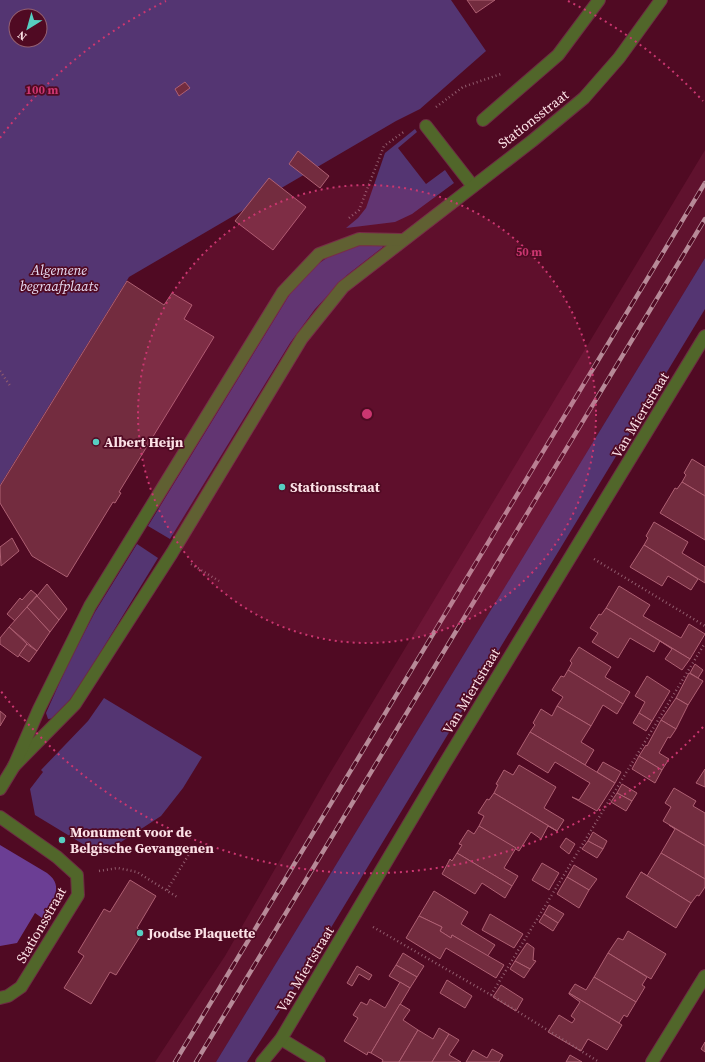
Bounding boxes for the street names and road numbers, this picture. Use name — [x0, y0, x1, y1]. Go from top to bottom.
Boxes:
street label: Stationsstraat — [493, 85, 573, 153]
street label: Van Miertstraat — [606, 368, 674, 462]
street label: Van Miertstraat — [437, 644, 505, 738]
street label: Stationsstraat — [11, 883, 71, 967]
street label: Van Miertstraat — [271, 922, 339, 1016]

